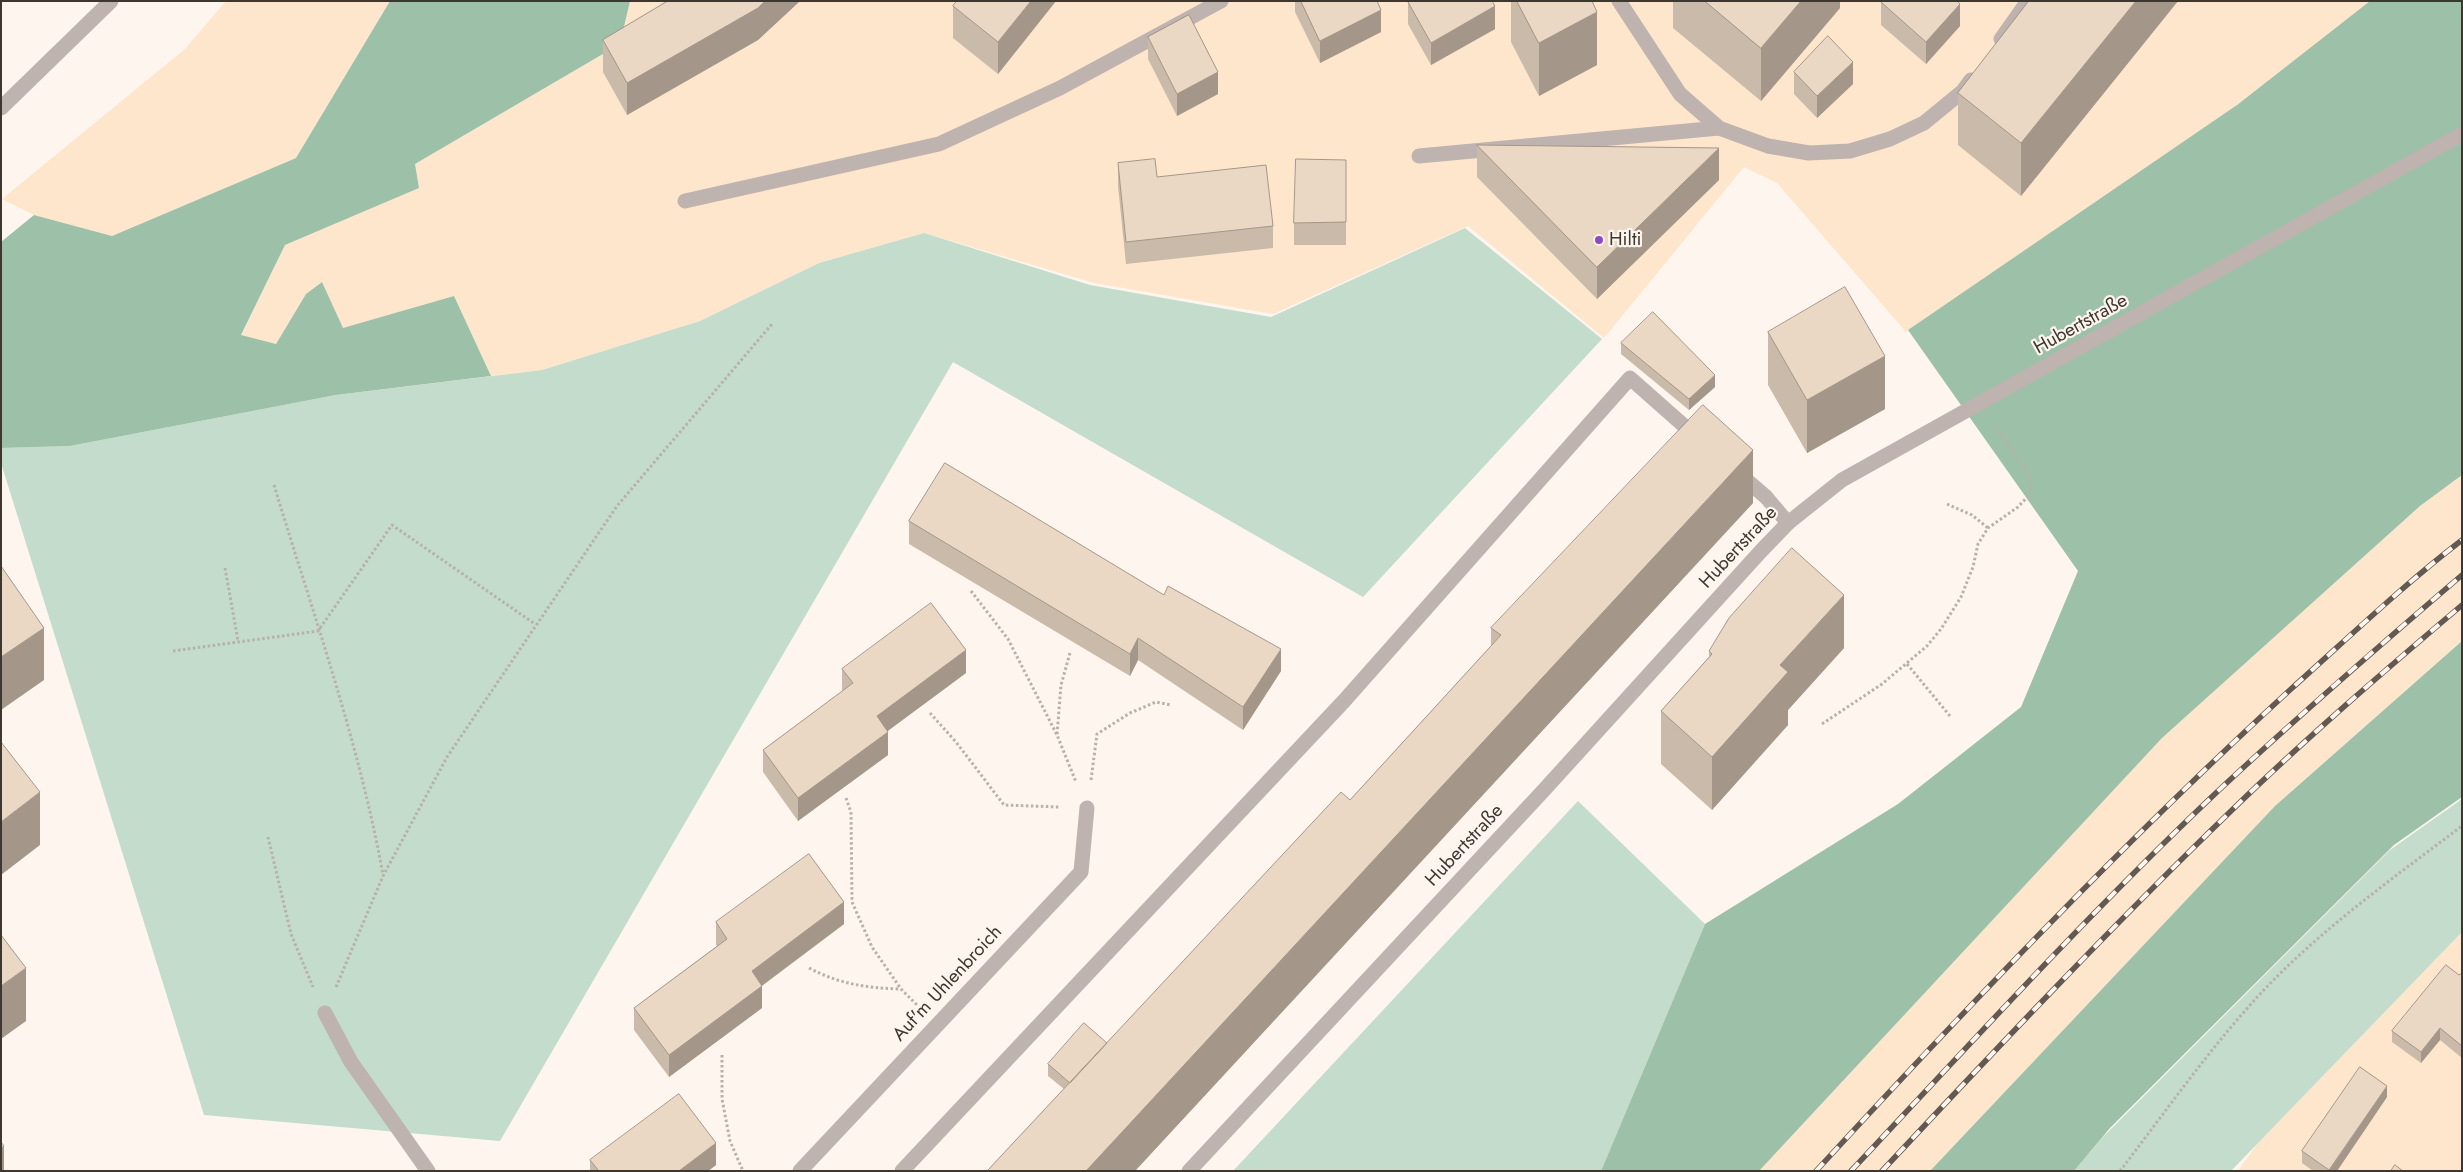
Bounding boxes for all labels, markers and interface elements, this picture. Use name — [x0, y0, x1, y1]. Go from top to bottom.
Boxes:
place label: Hilti — [1609, 229, 1641, 251]
marker: Hilti — [1593, 234, 1605, 246]
street label: Hubertstraße — [2030, 290, 2132, 360]
street label: Hubertstraße — [1695, 502, 1783, 594]
street label: Hubertstraße — [1421, 800, 1509, 892]
street label: Auf'm Uhlenbroich — [889, 921, 1007, 1047]

